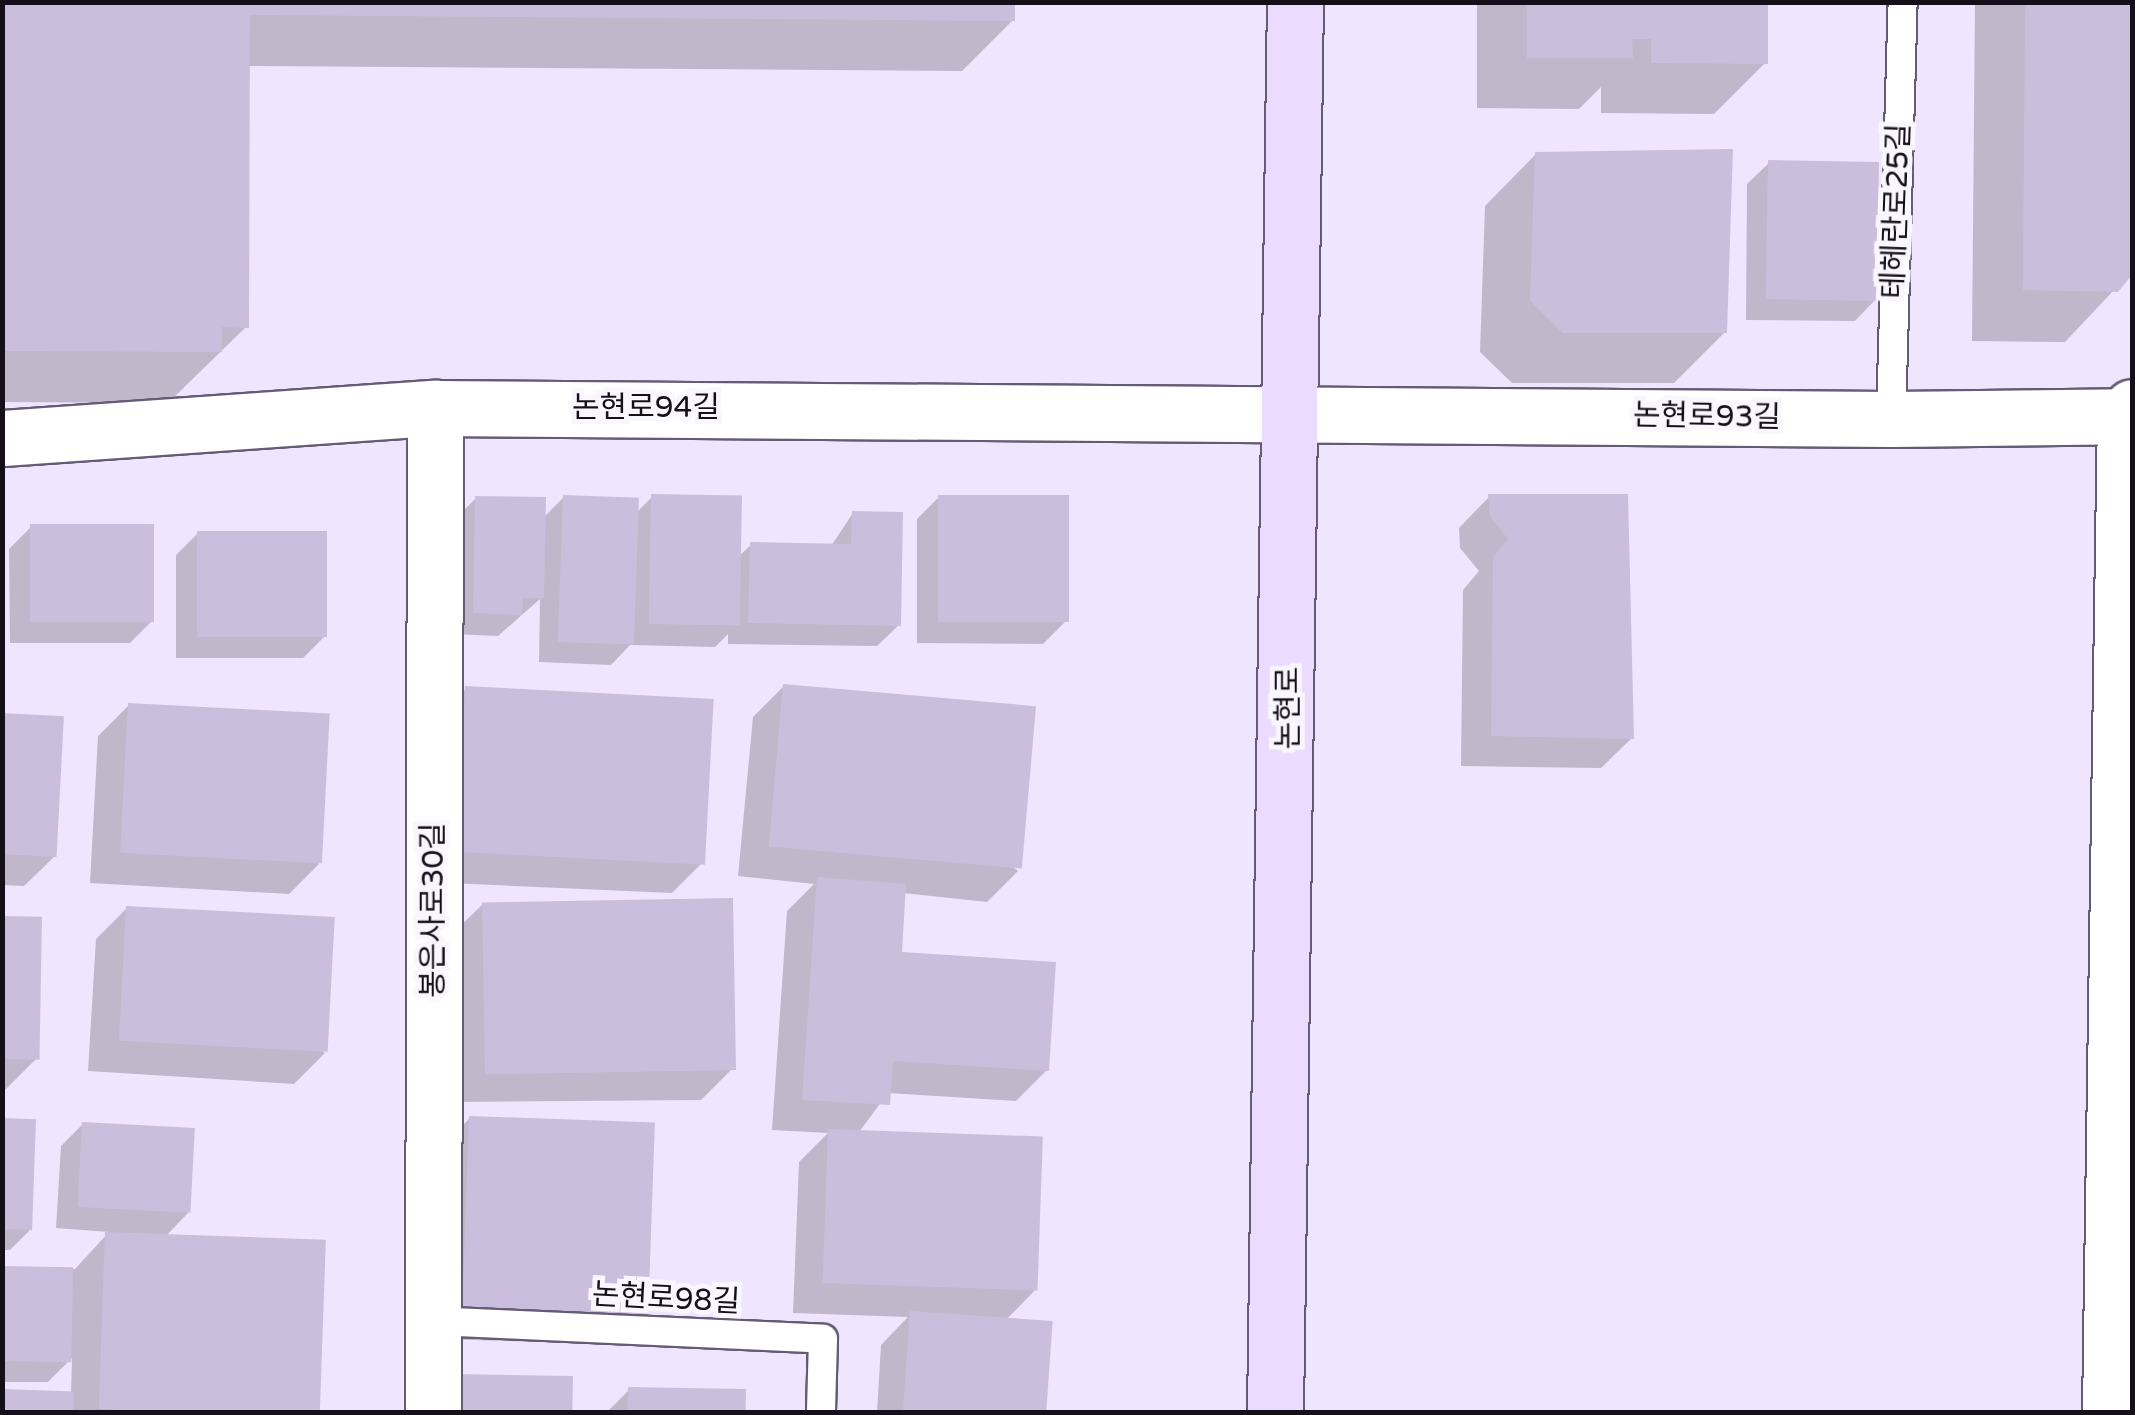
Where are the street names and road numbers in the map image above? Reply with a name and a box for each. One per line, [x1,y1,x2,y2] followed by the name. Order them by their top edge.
[1876,123,1918,299] street label: 테헤란로25길
[572,390,720,426] street label: 논현로94길
[1633,398,1781,436] street label: 논현로93길
[1271,667,1307,749] street label: 논현로
[416,822,452,998] street label: 봉은사로30길
[591,1277,741,1321] street label: 논현로98길

